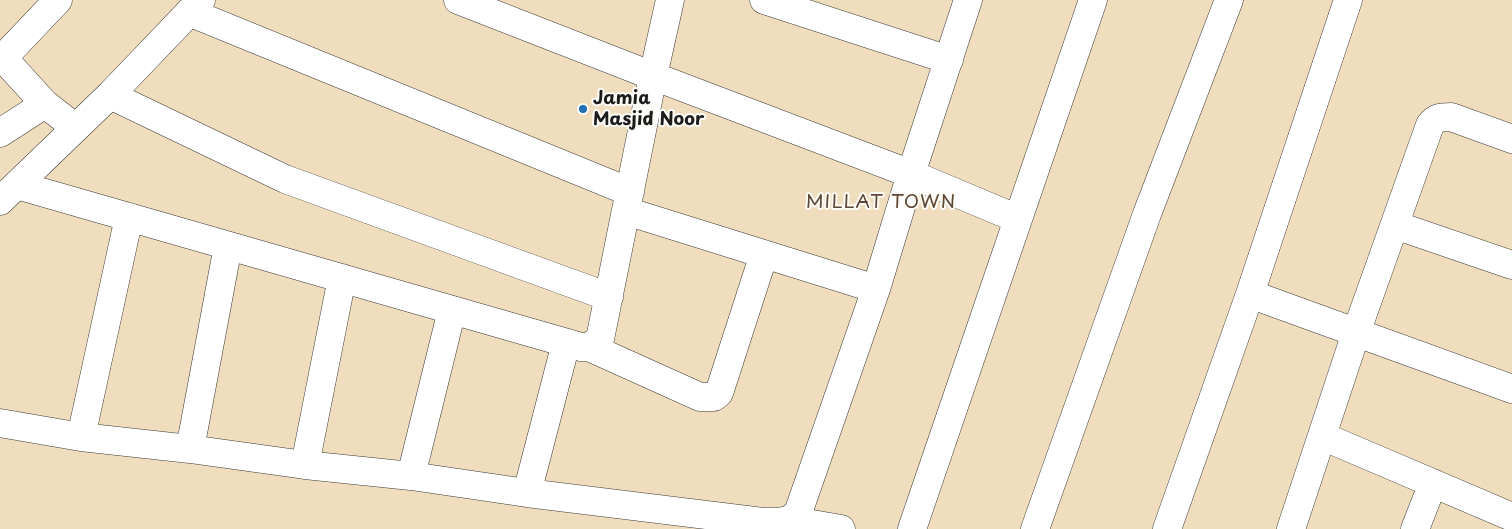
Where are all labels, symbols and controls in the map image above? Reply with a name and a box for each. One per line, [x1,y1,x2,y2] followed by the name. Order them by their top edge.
[593,88,704,130] place label: Jamia Masjid Noor
[577,103,589,115] marker: Jamia Masjid Noor
[805,192,957,214] district label: MILLAT TOWN

